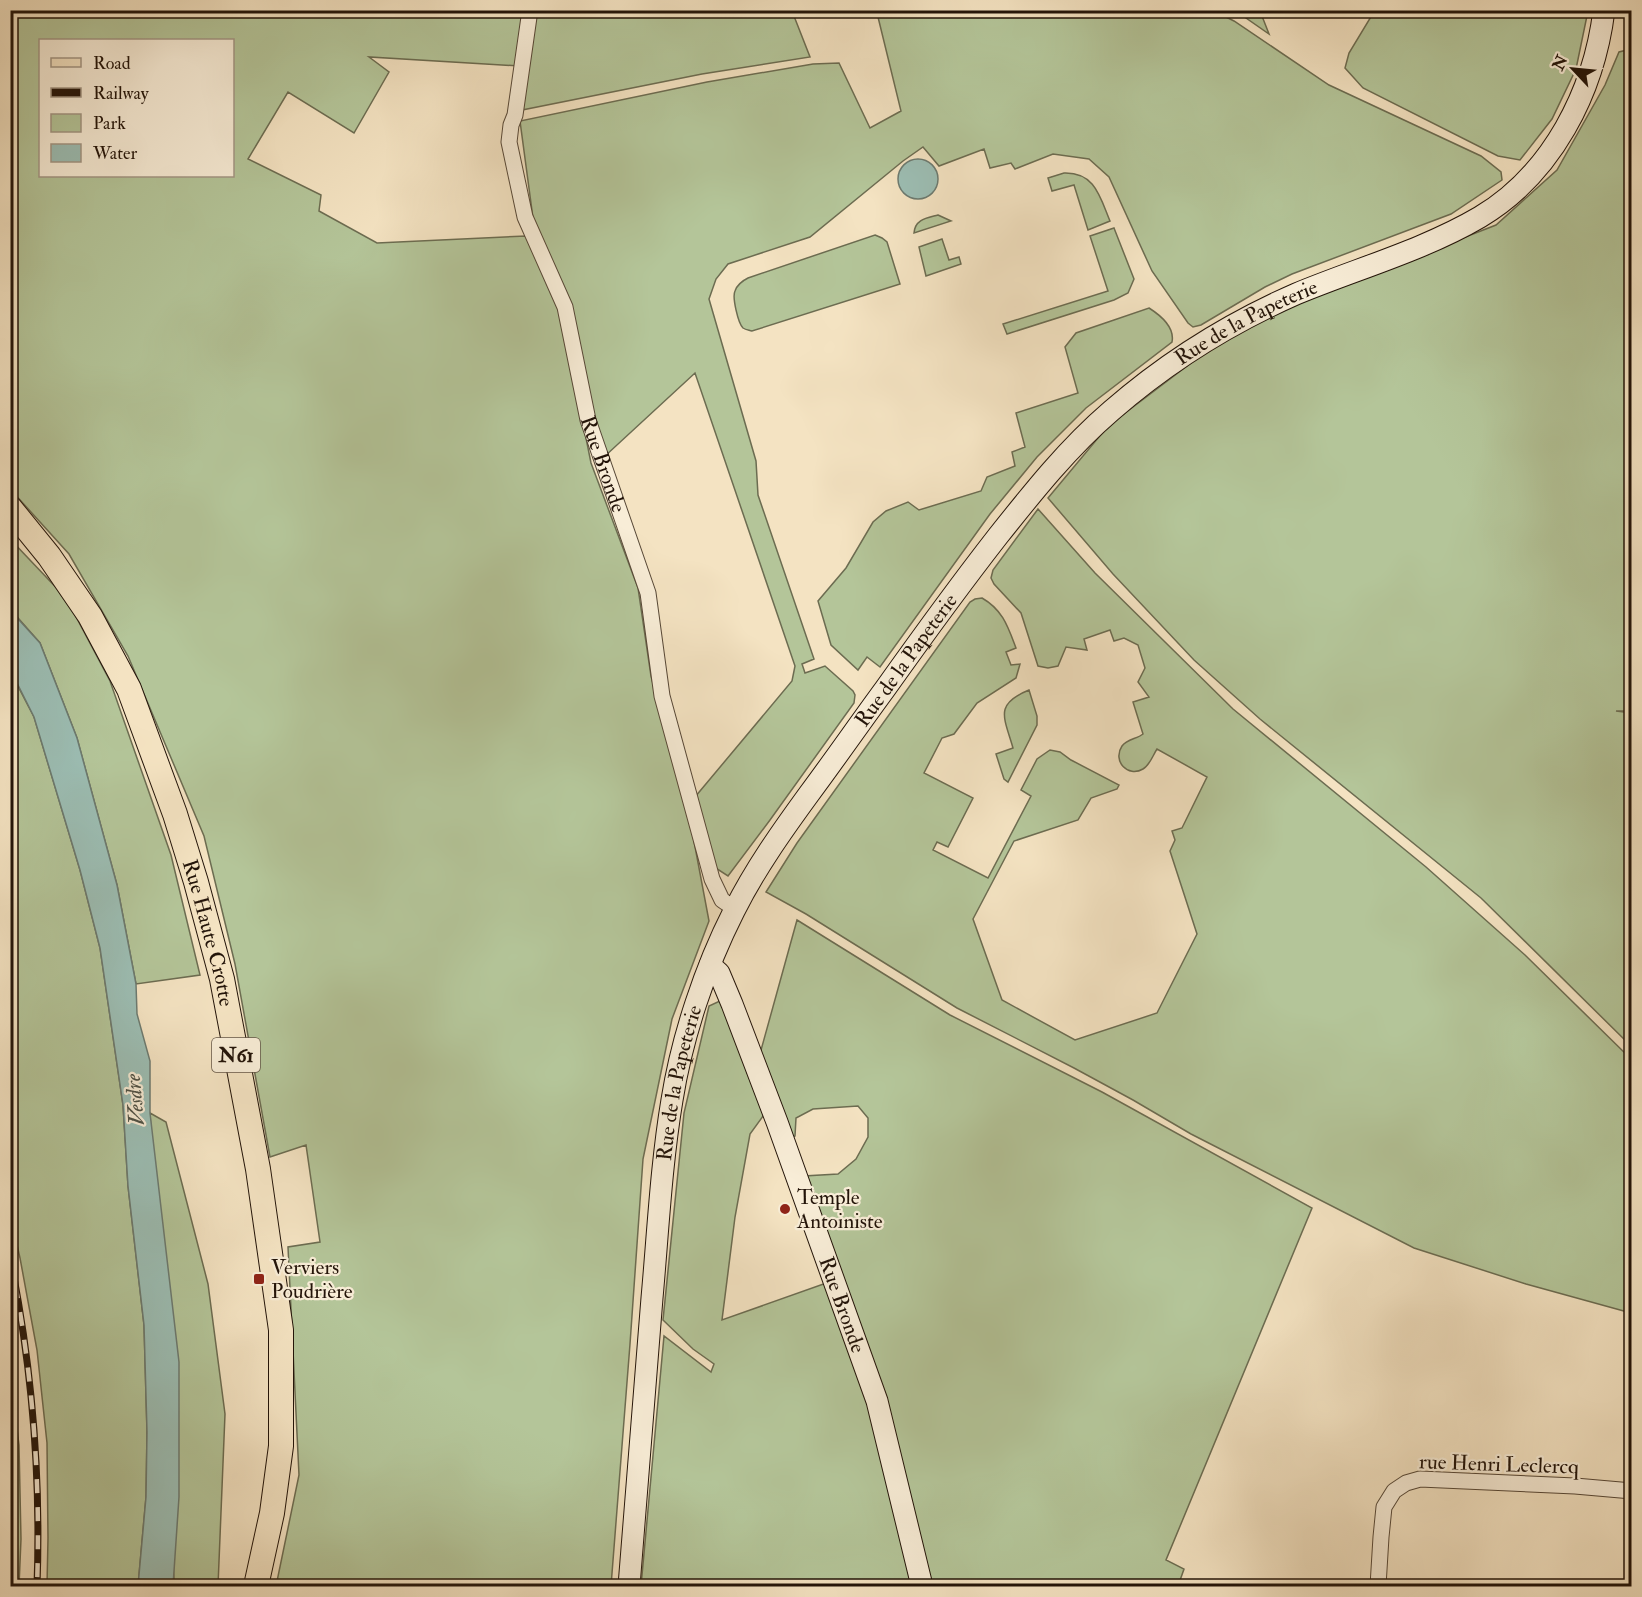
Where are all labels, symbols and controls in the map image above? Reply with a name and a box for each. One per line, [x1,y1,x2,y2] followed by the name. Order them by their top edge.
[39,39,234,177] legend
[1543,39,1603,99] north arrow
[1548,51,1573,75] text: N
[93,52,131,75] text: Road
[93,82,150,105] text: Railway
[93,112,126,135] text: Park
[92,142,137,165] text: Water
[1170,274,1322,372] street label: Rue de la Papeterie
[574,412,632,516] street label: Rue Bronde
[849,588,964,732] street label: Rue de la Papeterie
[176,856,240,1009] street label: Rue Haute Crotte
[651,1001,708,1162] street label: Rue de la Papeterie
[212,1038,260,1072] road number: N61
[119,1072,151,1127] water label: Vesdre
[796,1184,883,1235] place label: Temple Antoiniste
[778,1202,792,1216] marker: Temple Antoiniste
[812,1253,872,1357] street label: Rue Bronde
[271,1254,353,1305] place label: Verviers Poudrière
[252,1272,266,1286] marker: Verviers Poudrière
[1419,1448,1579,1481] street label: rue Henri Leclercq

